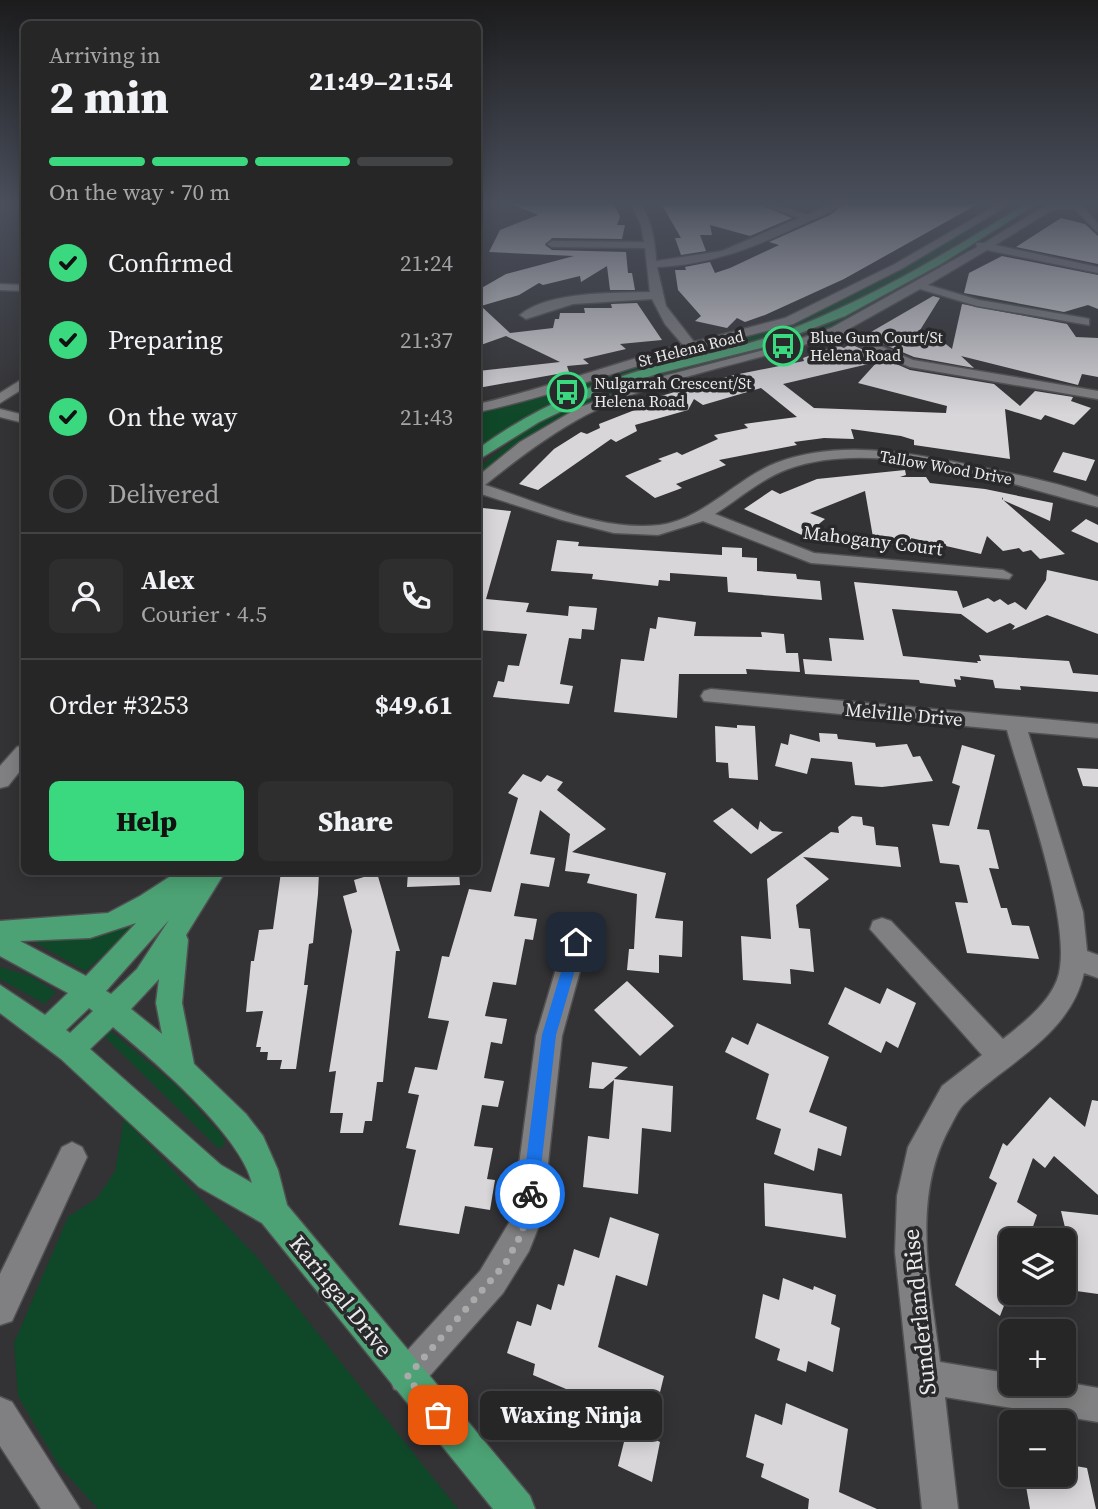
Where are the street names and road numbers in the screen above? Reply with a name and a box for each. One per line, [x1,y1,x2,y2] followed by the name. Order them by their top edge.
[636,324,746,372] street label: St Helena Road
[878,445,1014,489] street label: Tallow Wood Drive
[802,519,945,562] street label: Mahogany Court
[844,696,964,732] street label: Melville Drive
[894,1227,944,1397] street label: Sunderland Rise
[282,1228,400,1364] street label: Karingal Drive

